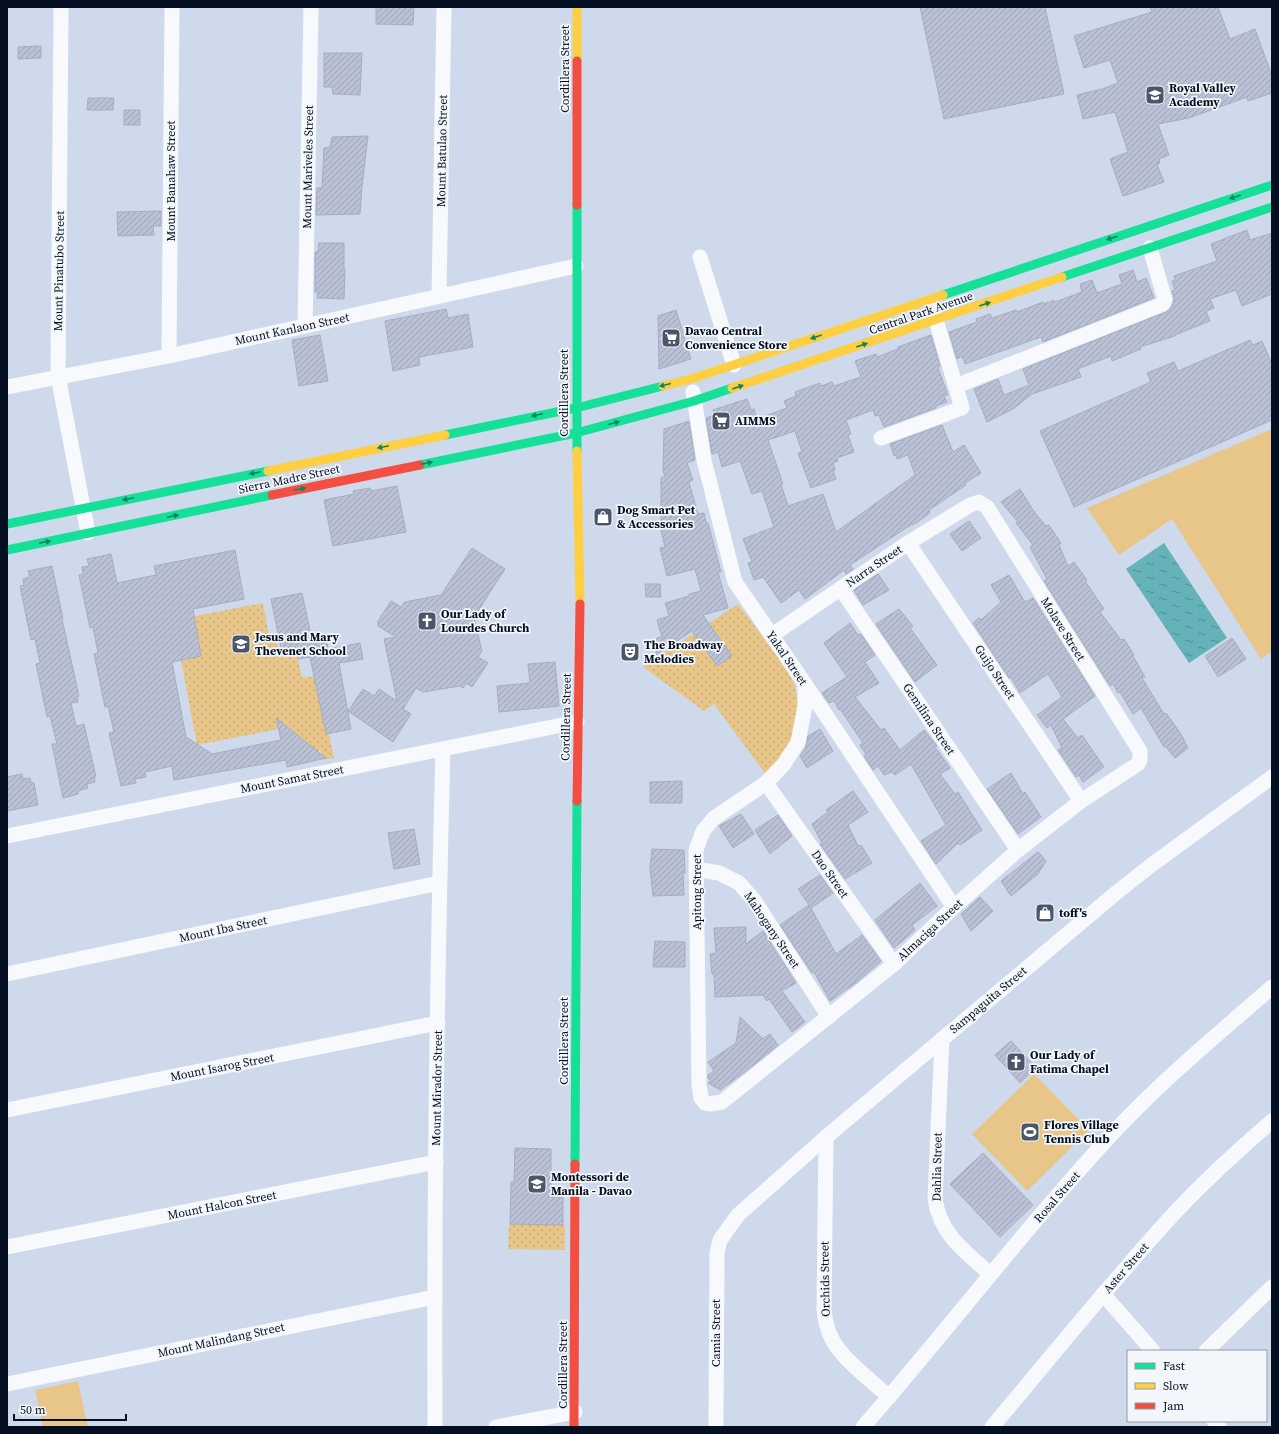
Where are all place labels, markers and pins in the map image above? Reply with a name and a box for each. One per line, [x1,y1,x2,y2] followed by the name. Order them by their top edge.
[1169,80,1237,110] place label: Royal Valley Academy
[1144,84,1166,106] school or university icon: Royal Valley Academy
[685,323,787,353] place label: Davao Central Convenience Store
[660,327,682,349] supermarket icon: Davao Central Convenience Store
[710,410,732,432] supermarket icon: AIMMS
[735,413,776,429] place label: AIMMS
[617,502,696,532] place label: Dog Smart Pet & Accessories
[592,506,614,528] shop icon: Dog Smart Pet & Accessories
[441,606,530,636] place label: Our Lady of Lourdes Church
[416,610,438,632] church icon: Our Lady of Lourdes Church
[254,629,346,659] place label: Jesus and Mary Thevenet School
[230,633,252,655] school or university icon: Jesus and Mary Thevenet School
[644,637,723,667] place label: The Broadway Melodies
[619,641,641,663] theatre icon: The Broadway Melodies
[1034,902,1056,924] shop icon: toff's
[1059,905,1087,921] place label: toff's
[1030,1047,1109,1077] place label: Our Lady of Fatima Chapel
[1005,1051,1027,1073] church icon: Our Lady of Fatima Chapel
[1044,1117,1119,1147] place label: Flores Village Tennis Club
[1019,1121,1041,1143] sports icon: Flores Village Tennis Club
[551,1169,632,1199] place label: Montessori de Manila - Davao
[526,1173,548,1195] school or university icon: Montessori de Manila - Davao

